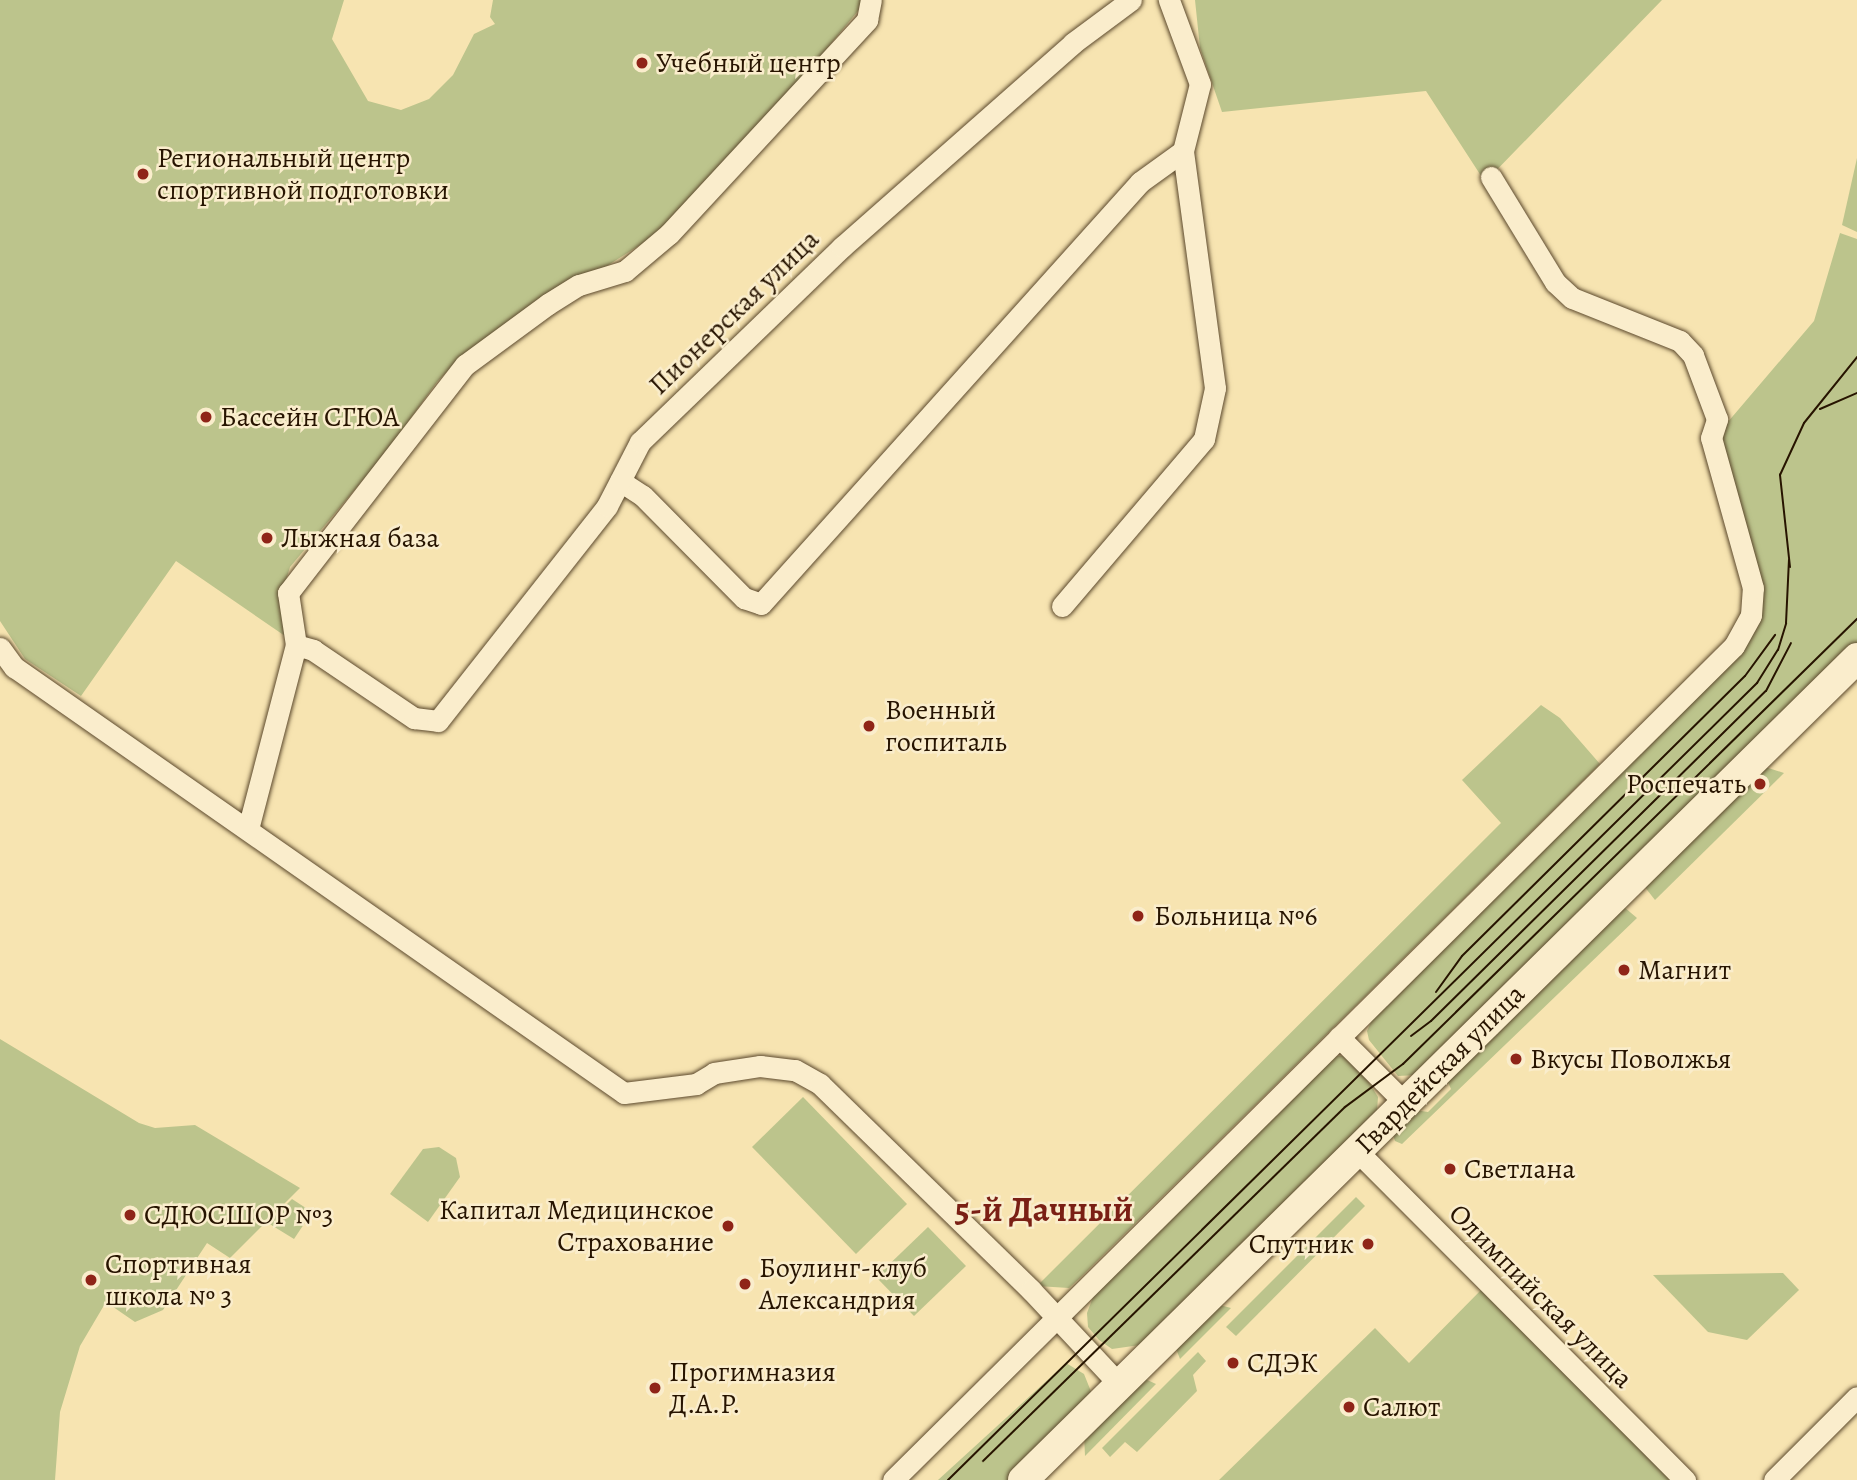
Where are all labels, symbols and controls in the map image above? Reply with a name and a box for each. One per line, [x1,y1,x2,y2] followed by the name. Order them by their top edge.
[656,46,841,80] place label: Учебный центр
[634,55,650,71] marker: Учебный центр
[157,141,449,207] place label: Региональный центр спортивной подготовки
[135,166,151,182] marker: Региональный центр спортивной подготовки
[642,222,826,402] street label: Пионерская улица
[220,400,399,434] place label: Бассейн СГЮА
[198,409,214,425] marker: Бассейн СГЮА
[281,521,439,555] place label: Лыжная база
[259,530,275,546] marker: Лыжная база
[885,693,1007,759] place label: Военный госпиталь
[859,716,879,736] marker: Военный госпиталь
[1626,767,1746,801] place label: Роспечать
[1752,776,1768,792] marker: Роспечать
[1154,899,1317,933] place label: Больница №6
[1128,906,1148,926] marker: Больница №6
[1638,953,1731,987] place label: Магнит
[1616,962,1632,978] marker: Магнит
[1348,977,1532,1161] street label: Гвардейская улица
[1530,1042,1731,1076] place label: Вкусы Поволжья
[1508,1051,1524,1067] marker: Вкусы Поволжья
[1464,1152,1575,1186] place label: Светлана
[1442,1161,1458,1177] marker: Светлана
[955,1188,1133,1230] district label: 5-й Дачный
[439,1193,714,1259] place label: Капитал Медицинское Страхование
[1442,1197,1640,1395] street label: Олимпийская улица
[144,1198,333,1232] place label: СДЮСШОР №3
[122,1207,138,1223] marker: СДЮСШОР №3
[720,1218,736,1234] marker: Капитал Медицинское Страхование
[1249,1227,1354,1261] place label: Спутник
[1360,1236,1376,1252] marker: Спутник
[105,1247,252,1313] place label: Спортивная школа № 3
[759,1251,927,1317] place label: Боулинг-клуб Александрия
[83,1272,99,1288] marker: Спортивная школа № 3
[737,1276,753,1292] marker: Боулинг-клуб Александрия
[1247,1346,1318,1380] place label: СДЭК
[669,1355,836,1421] place label: Прогимназия Д.А.Р.
[1225,1355,1241,1371] marker: СДЭК
[647,1380,663,1396] marker: Прогимназия Д.А.Р.
[1363,1390,1440,1424] place label: Салют
[1341,1399,1357,1415] marker: Салют

